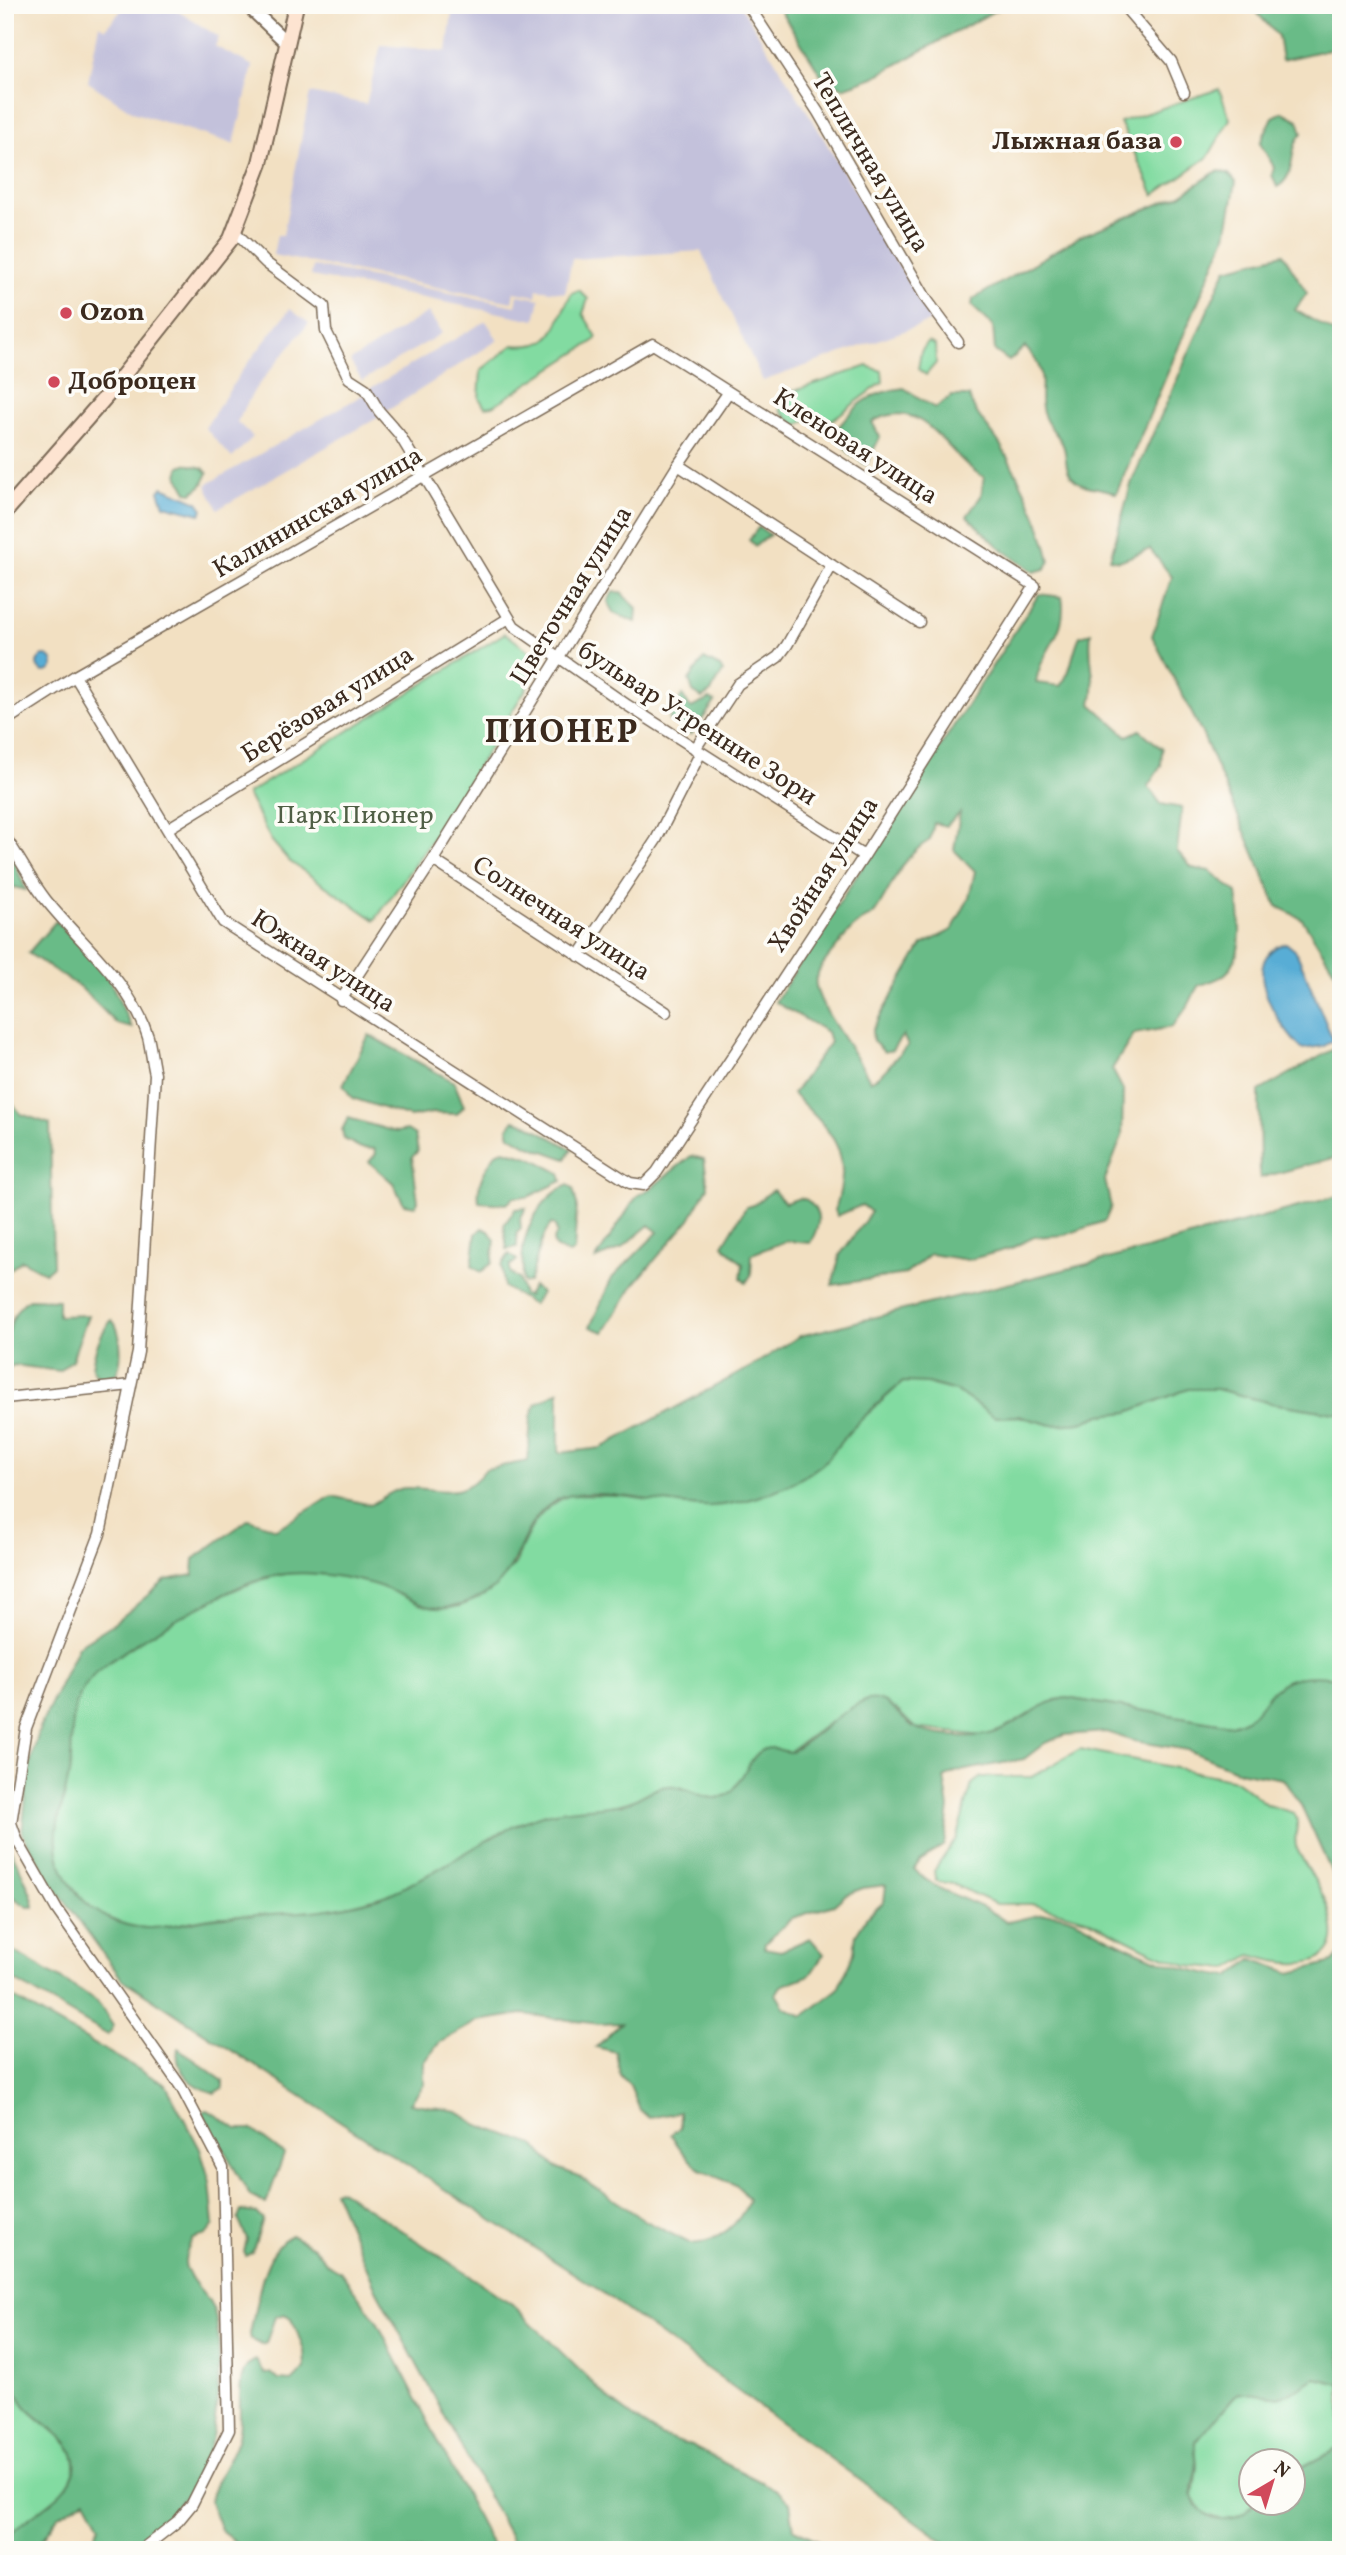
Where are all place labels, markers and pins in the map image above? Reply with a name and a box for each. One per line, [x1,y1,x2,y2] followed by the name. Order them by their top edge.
[992,124,1162,160] place label: Лыжная база
[1168,134,1184,150] marker: Лыжная база
[80,295,145,331] place label: Ozon
[58,305,74,321] marker: Ozon
[68,364,196,400] place label: Доброцен
[46,374,62,390] marker: Доброцен

